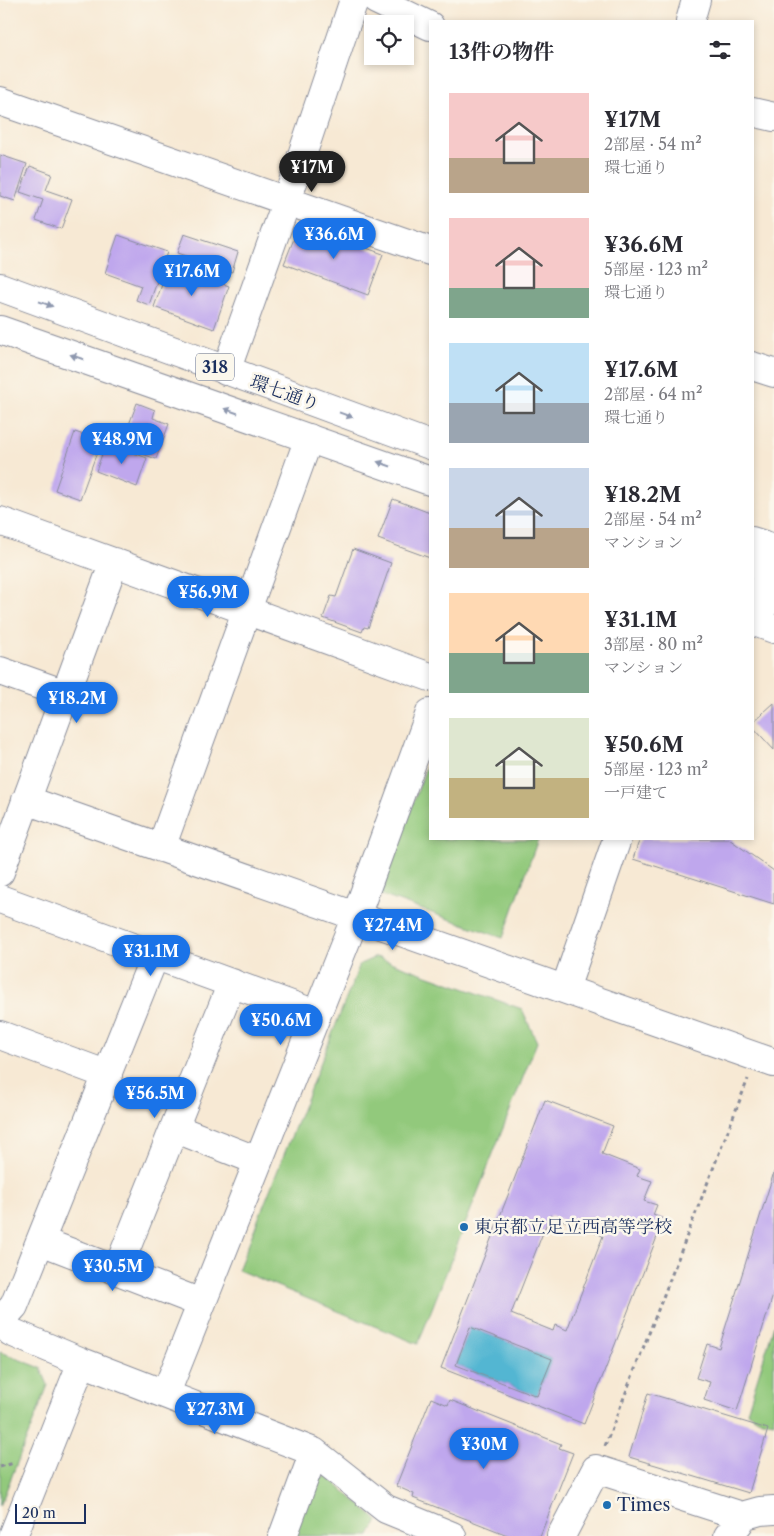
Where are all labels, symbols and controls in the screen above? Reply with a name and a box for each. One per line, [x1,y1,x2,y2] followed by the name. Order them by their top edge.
[364,15,414,65] map controls
[364,15,414,65] button: locate
[706,36,734,64] icon: filters
[449,39,554,64] text: 13件の物件
[604,107,661,132] text: ¥17M
[489,113,549,173] icon: home
[604,134,702,154] text: 2部屋 · 54 m²
[282,150,342,193] pin: ¥17M
[290,157,334,177] text: ¥17M
[604,157,668,177] text: 環七通り
[293,218,375,260] pin: ¥36.6M
[304,224,364,244] text: ¥36.6M
[604,232,683,257] text: ¥36.6M
[489,238,549,298] icon: home
[151,254,233,297] pin: ¥17.6M
[604,259,708,279] text: 5部屋 · 123 m²
[164,261,220,281] text: ¥17.6M
[604,282,668,302] text: 環七通り
[39,300,54,308] one-way arrow
[69,353,84,361] one-way arrow
[196,354,234,381] road number: 318
[604,357,678,382] text: ¥17.6M
[489,363,549,423] icon: home
[247,370,323,416] street label: 環七通り
[604,384,703,404] text: 2部屋 · 64 m²
[223,407,238,414] one-way arrow
[604,407,668,427] text: 環七通り
[339,411,354,419] one-way arrow
[81,422,163,465] pin: ¥48.9M
[92,429,152,449] text: ¥48.9M
[376,460,391,468] one-way arrow
[604,482,681,507] text: ¥18.2M
[489,488,549,548] icon: home
[604,509,702,529] text: 2部屋 · 54 m²
[604,532,683,552] text: マンション
[167,576,249,618] pin: ¥56.9M
[178,582,238,602] text: ¥56.9M
[604,607,677,632] text: ¥31.1M
[489,613,549,673] icon: home
[604,634,703,654] text: 3部屋 · 80 m²
[604,657,683,677] text: マンション
[36,682,118,724] pin: ¥18.2M
[48,688,106,708] text: ¥18.2M
[604,732,684,757] text: ¥50.6M
[489,738,549,798] icon: home
[604,759,708,779] text: 5部屋 · 123 m²
[604,782,668,802] text: 一戸建て
[352,908,434,951] pin: ¥27.4M
[364,915,422,935] text: ¥27.4M
[110,934,192,977] pin: ¥31.1M
[123,941,179,961] text: ¥31.1M
[240,1004,322,1046] pin: ¥50.6M
[251,1010,311,1030] text: ¥50.6M
[114,1076,196,1119] pin: ¥56.5M
[125,1083,185,1103] text: ¥56.5M
[474,1216,672,1238] place label: 東京都立足立西高等学校
[458,1221,470,1233] marker: 東京都立足立西高等学校
[72,1250,154,1292] pin: ¥30.5M
[83,1256,143,1276] text: ¥30.5M
[174,1392,256,1435] pin: ¥27.3M
[186,1399,244,1419] text: ¥27.3M
[454,1428,514,1470] pin: ¥30M
[460,1434,508,1454] text: ¥30M
[617,1494,670,1516] place label: Times
[601,1499,613,1511] marker: Times
[15,1501,86,1524] scale bar
[22,1504,56,1522] text: 20 m

